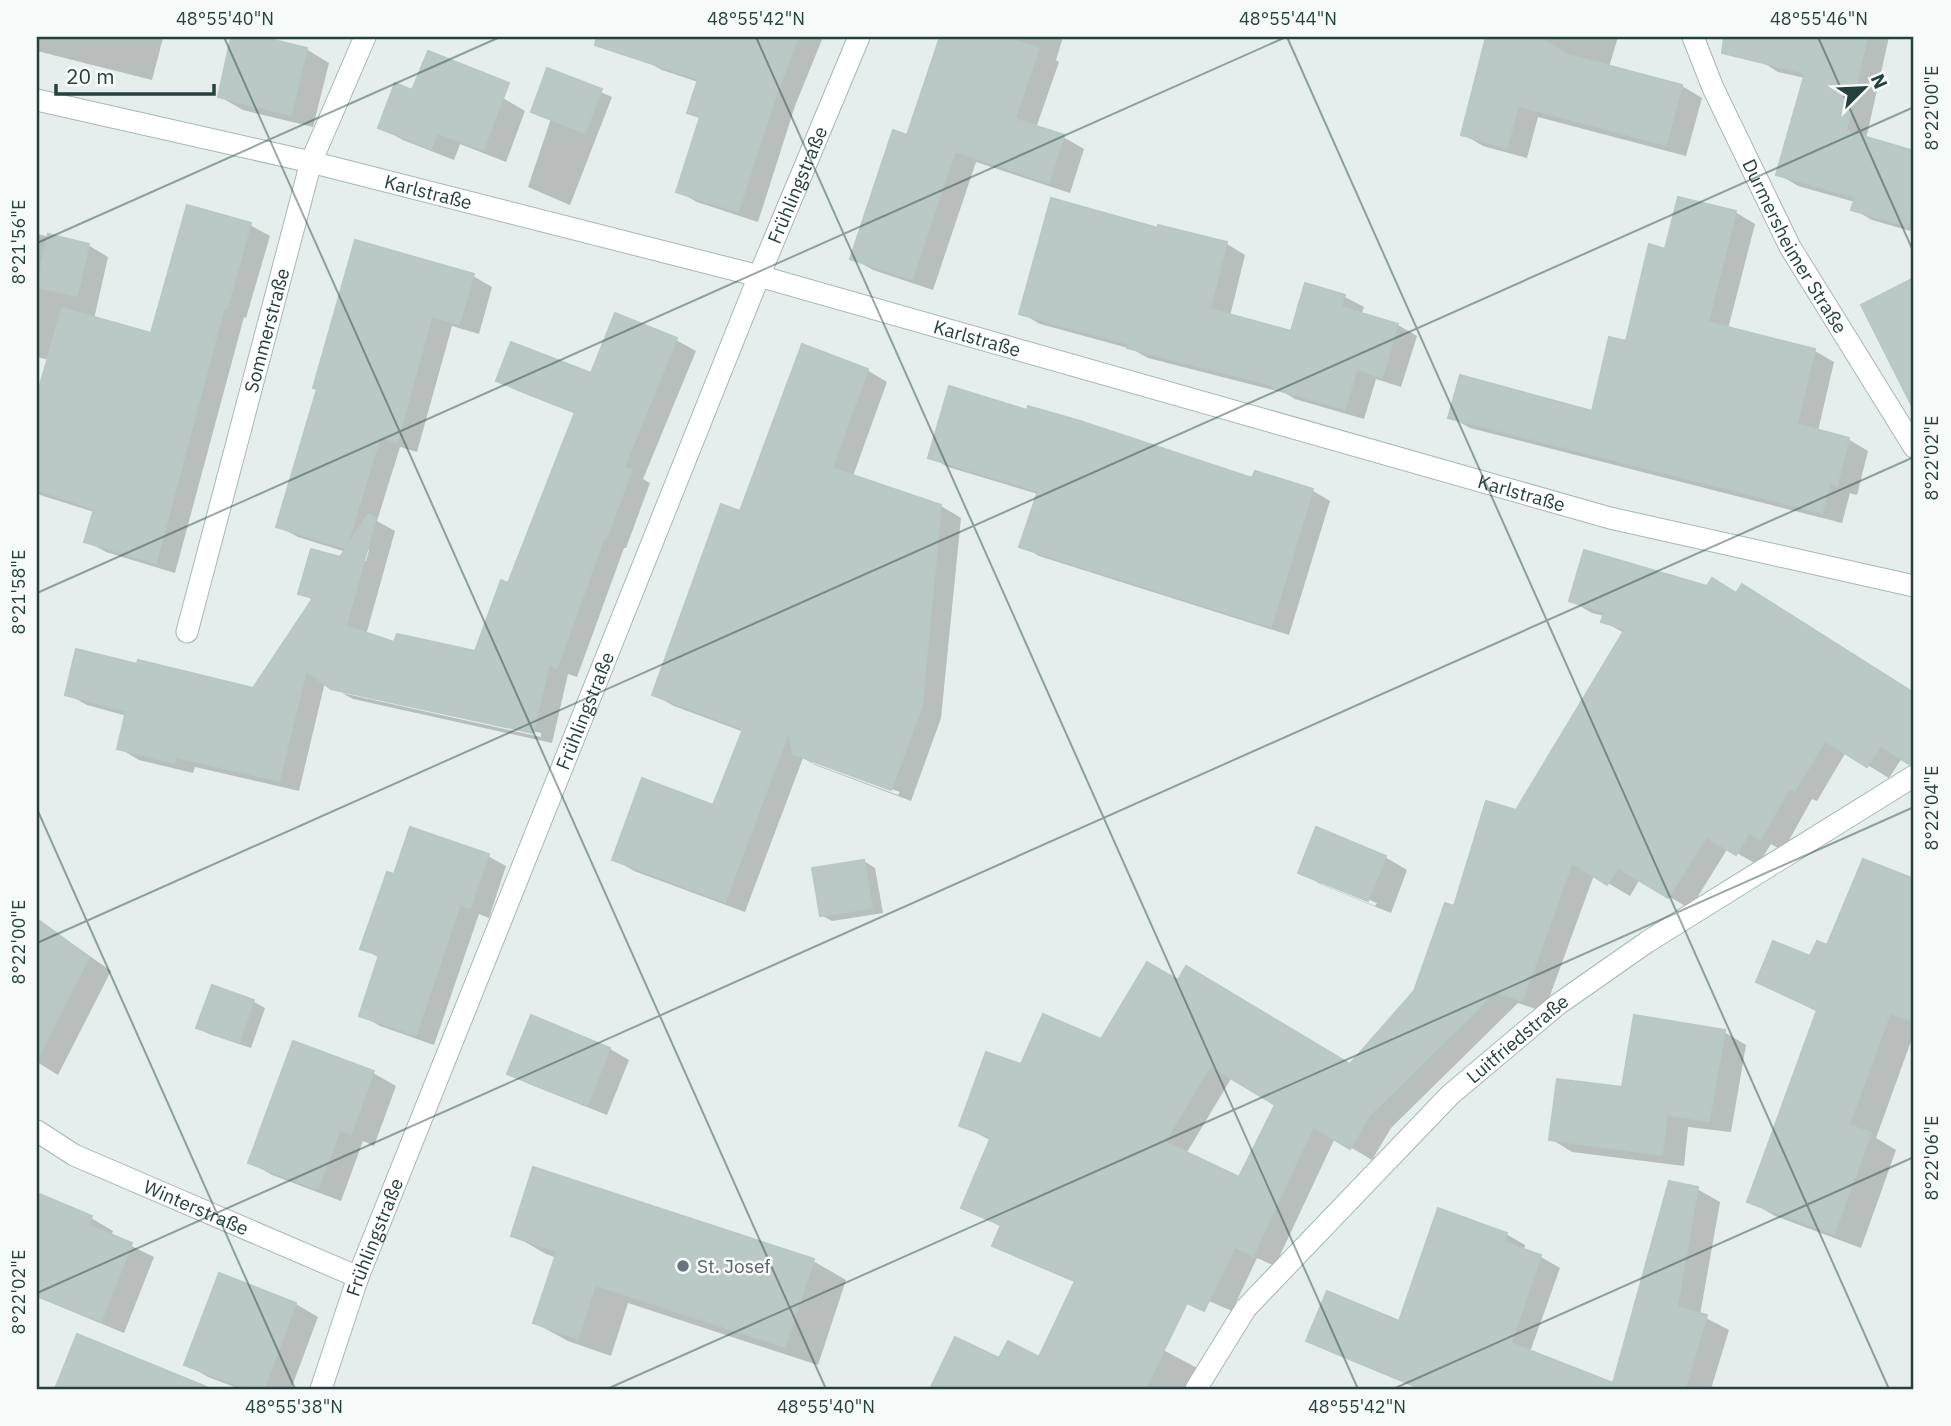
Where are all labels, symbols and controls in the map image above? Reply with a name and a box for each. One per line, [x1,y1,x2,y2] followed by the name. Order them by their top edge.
[176,7,274,30] text: 48°55'40"N
[707,7,805,30] text: 48°55'42"N
[1239,7,1337,30] text: 48°55'44"N
[1770,7,1868,30] text: 48°55'46"N
[56,52,214,96] scale bar
[1828,52,1898,122] north arrow
[66,62,115,90] text: 20 m
[1920,66,1943,150] text: 8°22'00"E
[1866,70,1893,92] text: N
[762,123,832,247] street label: Frühlingstraße
[1737,155,1853,338] street label: Durmersheimer Straße
[382,169,475,215] street label: Karlstraße
[7,200,30,284] text: 8°21'56"E
[239,265,294,395] street label: Sommerstraße
[931,314,1023,362] street label: Karlstraße
[1920,416,1943,500] text: 8°22'02"E
[1475,469,1568,517] street label: Karlstraße
[7,550,30,634] text: 8°21'58"E
[550,648,619,773] street label: Frühlingstraße
[1920,766,1943,850] text: 8°22'04"E
[7,900,30,984] text: 8°22'00"E
[1461,989,1573,1088] street label: Luitfriedstraße
[1920,1116,1943,1200] text: 8°22'06"E
[140,1174,252,1241] street label: Winterstraße
[340,1175,408,1299] street label: Frühlingstraße
[7,1250,30,1334] text: 8°22'02"E
[697,1254,771,1278] place label: St. Josef
[675,1258,691,1274] marker: St. Josef
[245,1395,343,1418] text: 48°55'38"N
[777,1395,875,1418] text: 48°55'40"N
[1308,1395,1406,1418] text: 48°55'42"N

